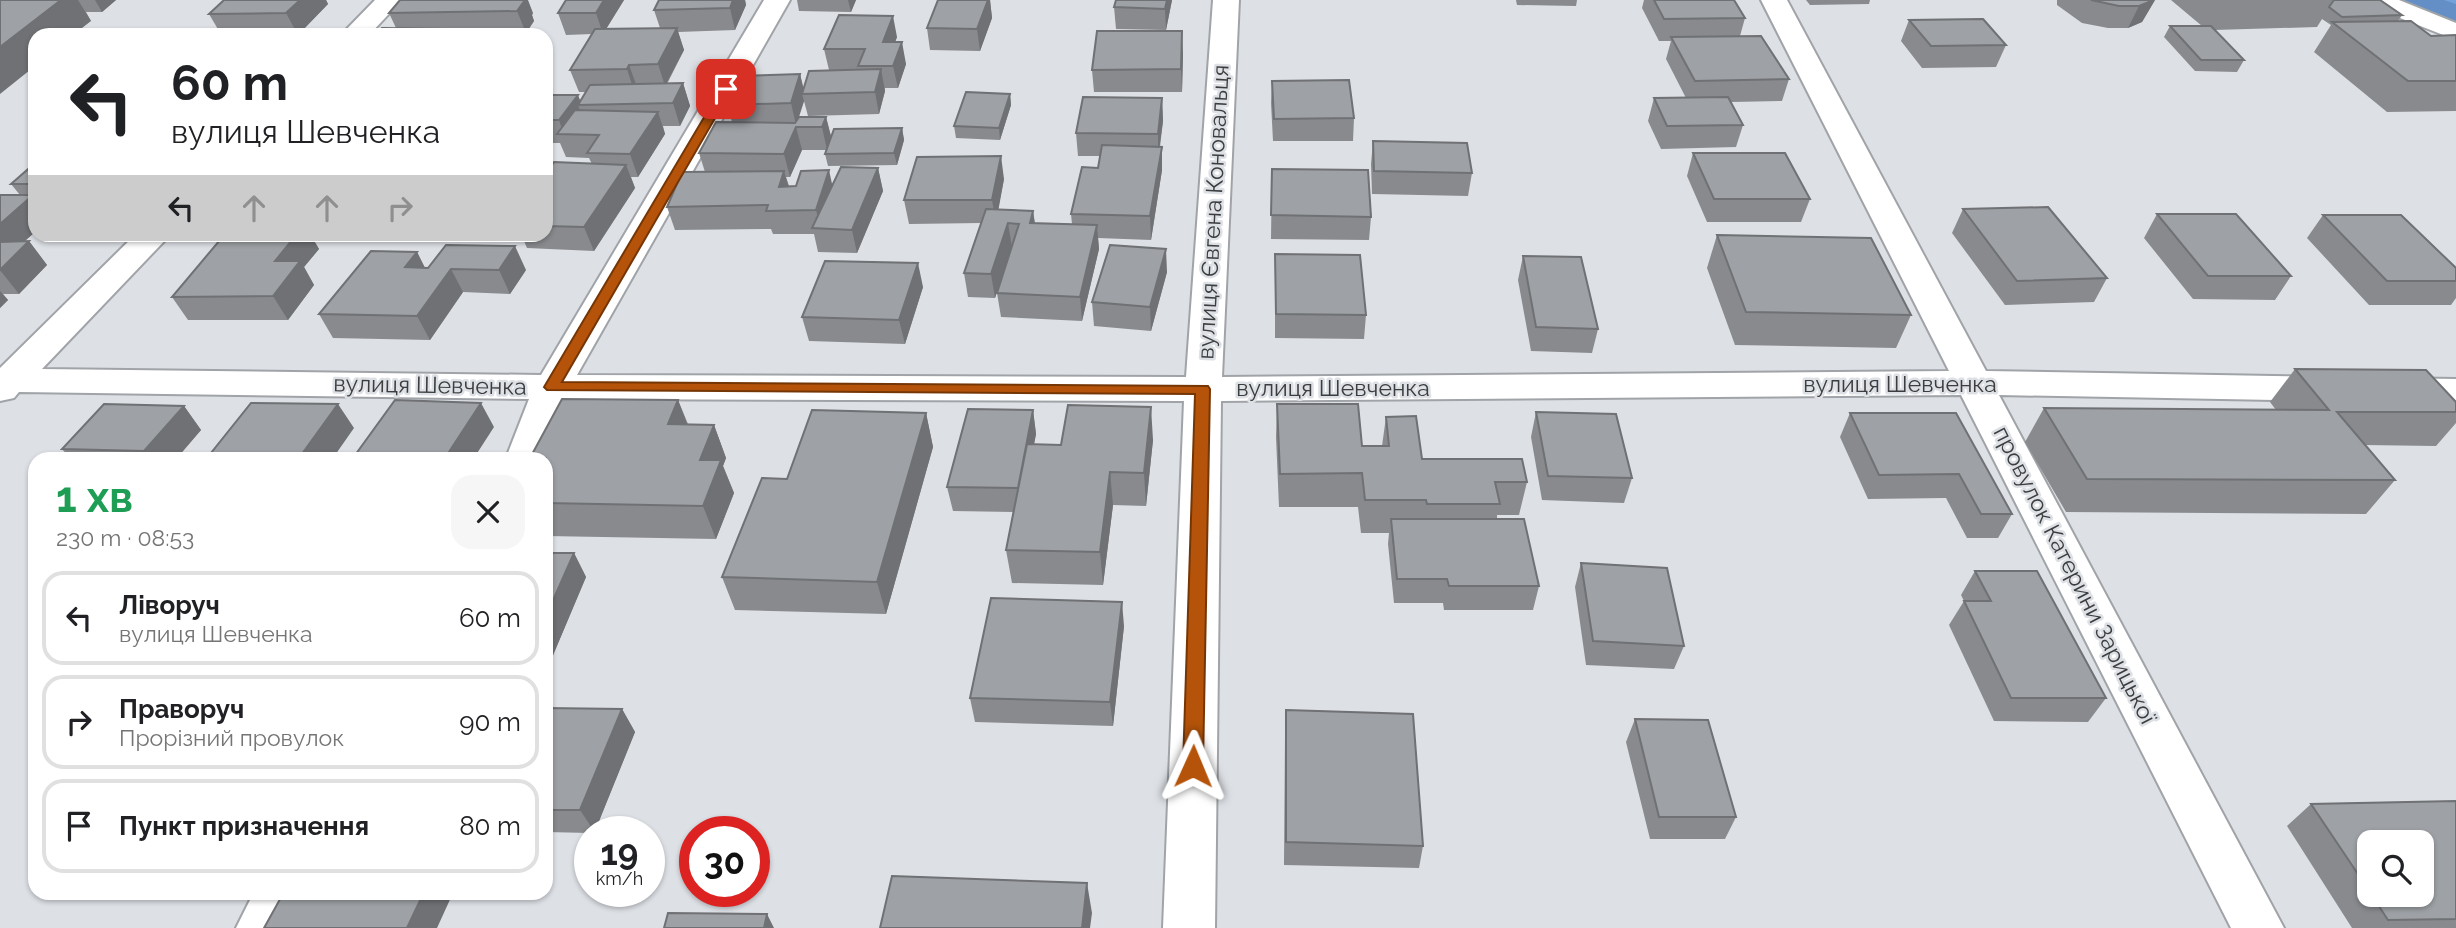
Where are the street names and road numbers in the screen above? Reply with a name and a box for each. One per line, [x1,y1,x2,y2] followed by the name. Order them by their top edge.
[1191,64,1234,360] street label: вулиця Євгена Коновальця
[333,369,527,400] street label: вулиця Шевченка
[1803,370,1997,397] street label: вулиця Шевченка
[1236,374,1430,401] street label: вулиця Шевченка
[1989,422,2162,728] street label: провулок Катерини Зарицької

